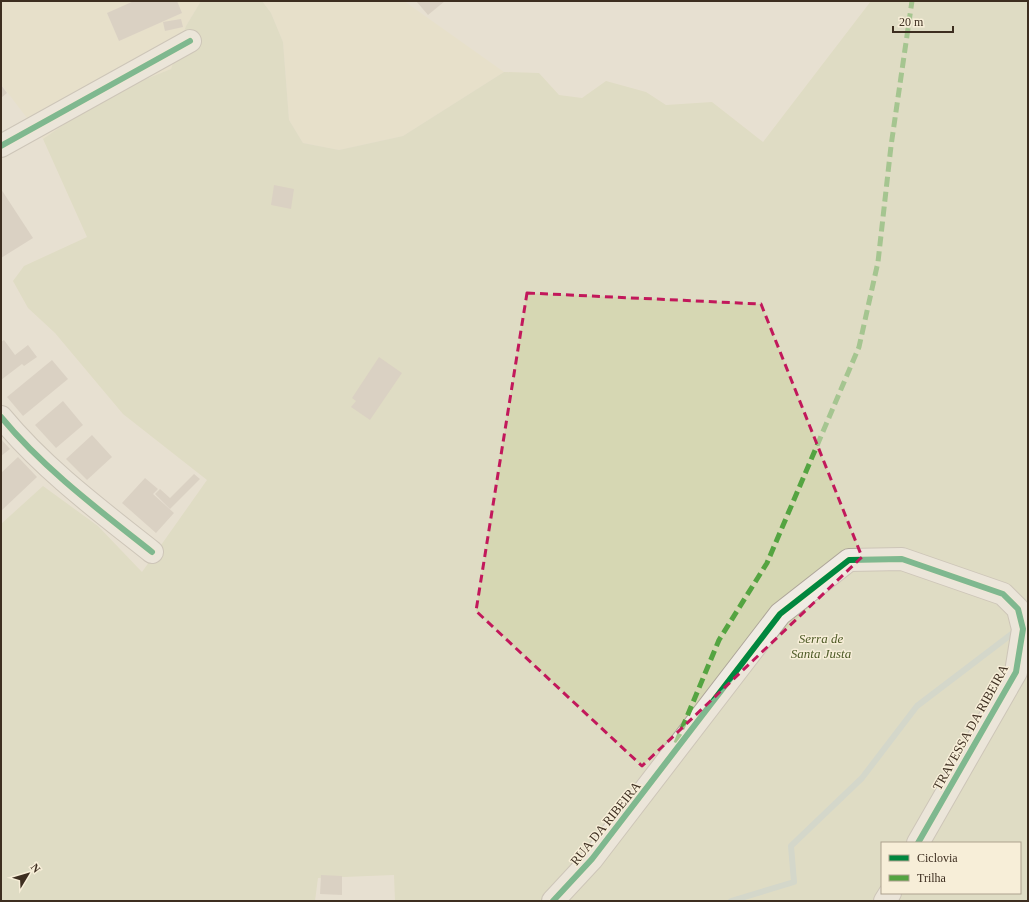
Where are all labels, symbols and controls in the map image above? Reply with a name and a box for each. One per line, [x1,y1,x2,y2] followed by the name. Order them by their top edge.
[893,8,953,34] scale bar
[899,15,924,29] text: 20 m
[791,631,852,661] park label: Serra de Santa Justa
[930,661,1012,793] street label: TRAVESSA DA RIBEIRA
[567,778,644,868] street label: RUA DA RIBEIRA
[881,842,1021,894] legend
[917,851,958,865] text: Ciclovia
[8,854,48,894] north arrow
[29,861,43,875] text: N
[917,871,947,885] text: Trilha

